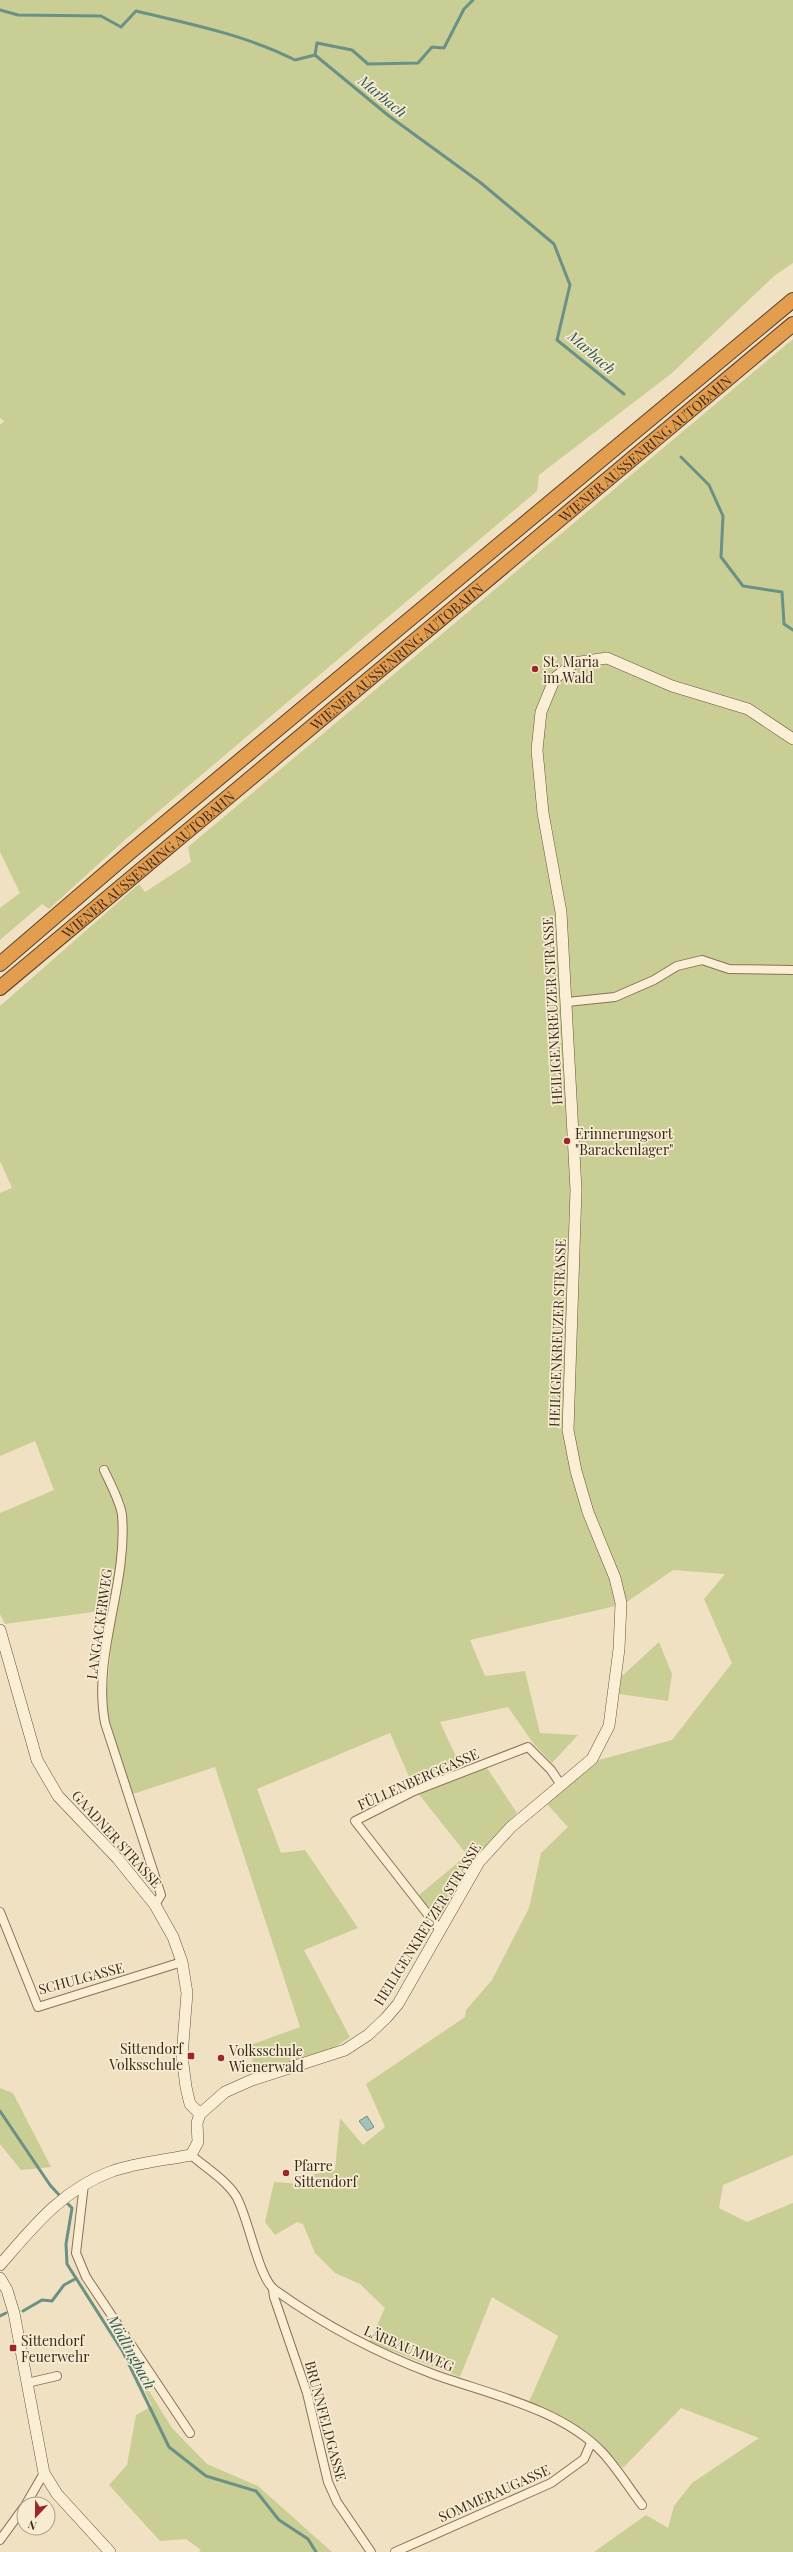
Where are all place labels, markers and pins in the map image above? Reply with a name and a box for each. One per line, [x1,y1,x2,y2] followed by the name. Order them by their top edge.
[543,652,599,687] place label: St. Maria im Wald
[530,664,540,674] marker: St. Maria im Wald
[575,1124,674,1159] place label: Erinnerungsort "Barackenlager"
[562,1136,572,1146] marker: Erinnerungsort "Barackenlager"
[108,2039,184,2074] place label: Sittendorf Volksschule
[228,2041,304,2076] place label: Volksschule Wienerwald
[186,2051,196,2061] marker: Sittendorf Volksschule
[216,2053,226,2063] marker: Volksschule Wienerwald
[294,2156,358,2191] place label: Pfarre Sittendorf
[281,2168,291,2178] marker: Pfarre Sittendorf
[21,2331,90,2366] place label: Sittendorf Feuerwehr
[8,2343,18,2353] marker: Sittendorf Feuerwehr

